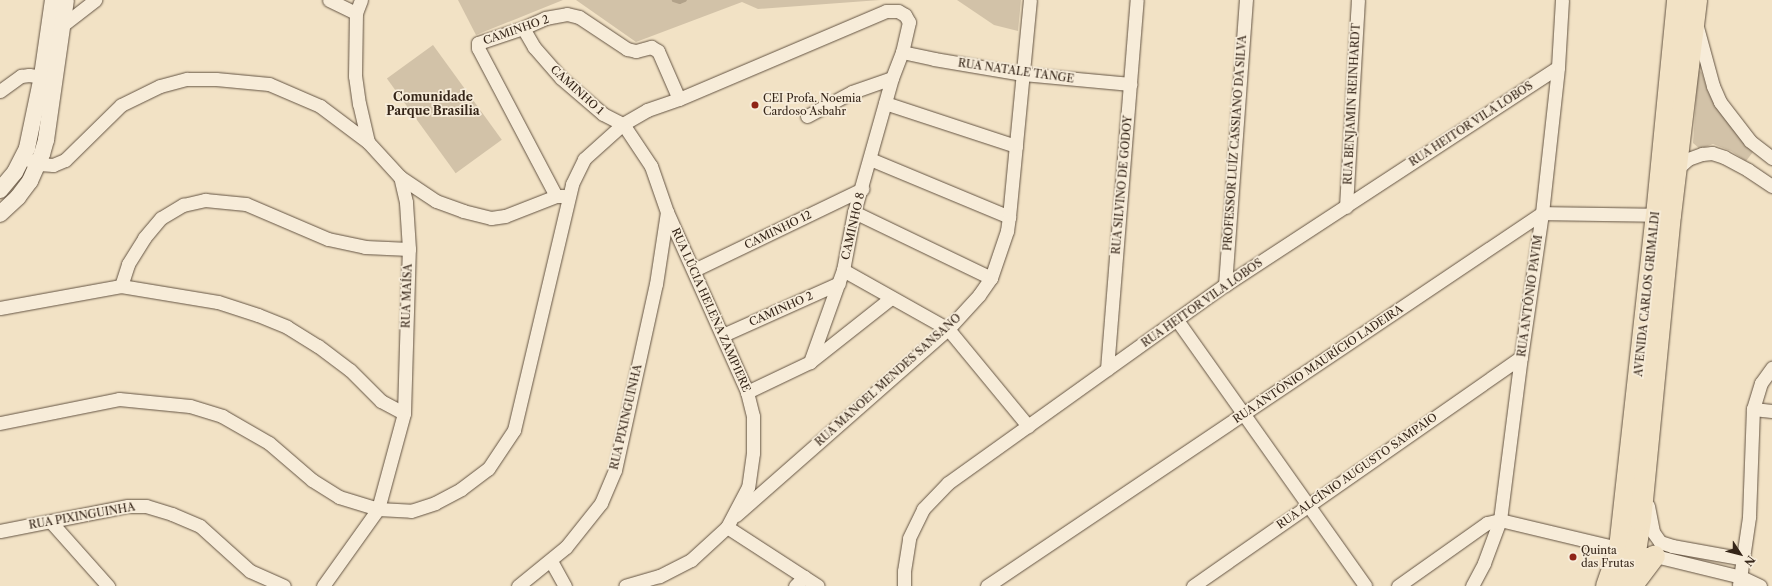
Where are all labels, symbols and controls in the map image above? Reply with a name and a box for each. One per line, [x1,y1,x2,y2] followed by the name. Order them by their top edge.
[481,13,551,47] street label: CAMINHO 2
[1341,23,1363,185] street label: RUA BENJAMIN REINHARDT
[1221,34,1249,252] street label: PROFESSOR LUÍZ CASSIANO DA SILVA
[957,56,1075,86] street label: RUA NATALE TANGE
[548,63,606,117] street label: CAMINHO 1
[1406,79,1536,169] street label: RUA HEITOR VILA LOBOS
[386,90,480,118] district label: Comunidade Parque Brasilia
[763,92,861,118] place label: CEI Profa. Noemia Cardoso Asbahr
[750,100,760,110] marker: CEI Profa. Noemia Cardoso Asbahr
[1109,115,1135,255] street label: RUA SILVINO DE GODOY
[839,191,867,261] street label: CAMINHO 8
[742,208,814,252] street label: CAMINHO 12
[1632,210,1662,378] street label: AVENIDA CARLOS GRIMALDI
[668,225,754,395] street label: RUA LÚCIA HELENA ZAMPIERE
[1515,234,1545,358] street label: RUA ANTÔNIO PAVIM
[1138,256,1266,350] street label: RUA HEITOR VILA LOBOS
[399,263,415,329] street label: RUA MAÍSA
[747,289,815,329] street label: CAMINHO 2
[1230,302,1406,426] street label: RUA ANTÔNIO MAURÍCIO LADEIRA
[812,311,964,449] street label: RUA MANOEL MENDES SANSANO
[607,363,645,471] street label: RUA PIXINGUINHA
[1274,410,1440,532] street label: RUA ALCÍNIO AUGUSTO SAMPAIO
[27,500,137,532] street label: RUA PIXINGUINHA
[1720,534,1760,574] north arrow
[1581,544,1634,570] place label: Quinta das Frutas
[1568,552,1578,562] marker: Quinta das Frutas
[1741,553,1758,569] text: N

